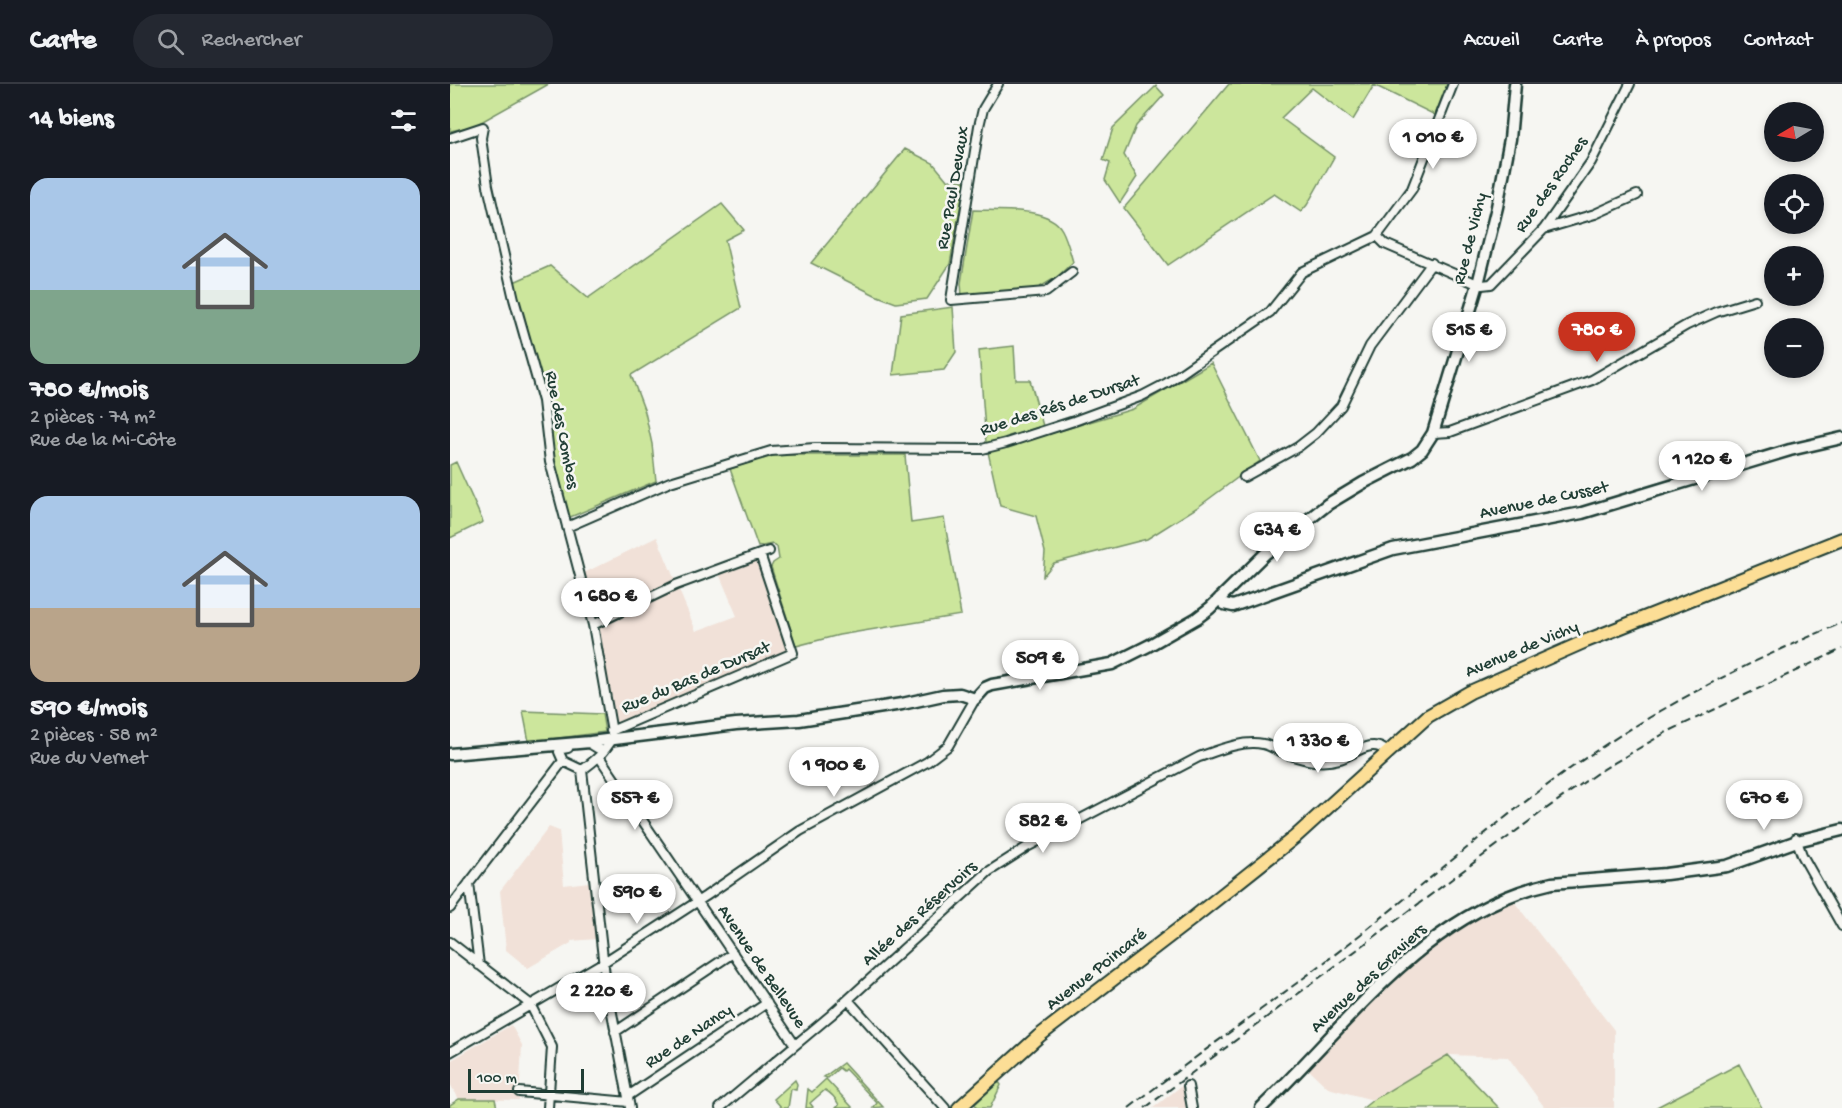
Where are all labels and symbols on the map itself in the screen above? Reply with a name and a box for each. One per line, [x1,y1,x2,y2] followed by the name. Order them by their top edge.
[1764,102,1824,162] north arrow
[1378,119,1488,170] pin: 1 010 €
[933,124,975,251] street label: Rue Paul Devaux
[1511,132,1594,237] street label: Rue des Roches
[1449,191,1493,287] street label: Rue de Vichy
[1427,312,1511,363] pin: 515 €
[1555,312,1639,363] pin: 780 €
[539,369,583,492] street label: Rue des Combes
[978,370,1144,442] street label: Rue des Rés de Dursat
[1647,441,1757,492] pin: 1 120 €
[1478,477,1612,525] street label: Avenue de Cusset
[1235,512,1319,563] pin: 634 €
[551,578,661,629] pin: 1 680 €
[1462,617,1582,683] street label: Avenue de Vichy
[619,637,775,719] street label: Rue du Bas de Dursat
[998,640,1082,691] pin: 509 €
[1263,723,1373,774] pin: 1 330 €
[779,747,889,798] pin: 1 900 €
[593,780,677,831] pin: 557 €
[1722,780,1806,831] pin: 670 €
[1001,803,1085,854] pin: 582 €
[858,856,983,971] street label: Allée des Réservoirs
[595,874,679,925] pin: 590 €
[712,901,810,1033] street label: Avenue de Bellevue
[1307,919,1432,1038] street label: Avenue des Graviers
[1043,924,1152,1016] street label: Avenue Poincaré
[546,973,656,1024] pin: 2 220 €
[641,1000,737,1074] street label: Rue de Nancy
[468,1066,584,1094] scale bar

